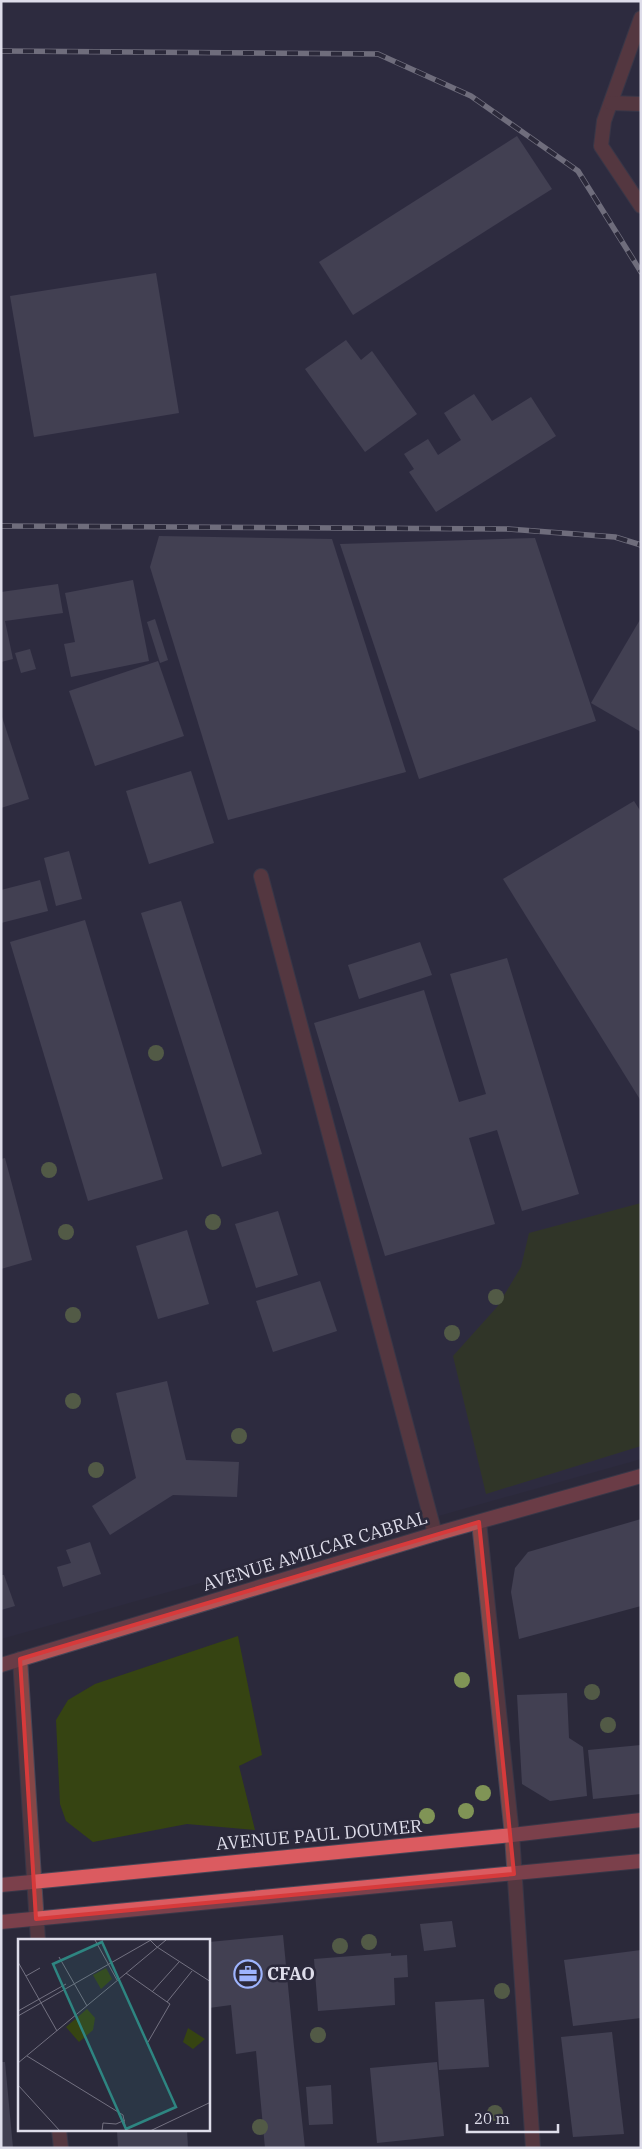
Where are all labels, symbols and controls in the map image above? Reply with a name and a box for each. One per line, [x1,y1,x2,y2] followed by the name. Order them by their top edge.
[200,1505,430,1596] street label: AVENUE AMILCAR CABRAL
[215,1814,423,1855] street label: AVENUE PAUL DOUMER
[18,1939,210,2132] inset map
[233,1959,263,1989] office icon: CFAO
[267,1962,315,1985] place label: CFAO
[467,2102,558,2134] scale bar
[474,2109,510,2128] text: 20 m

